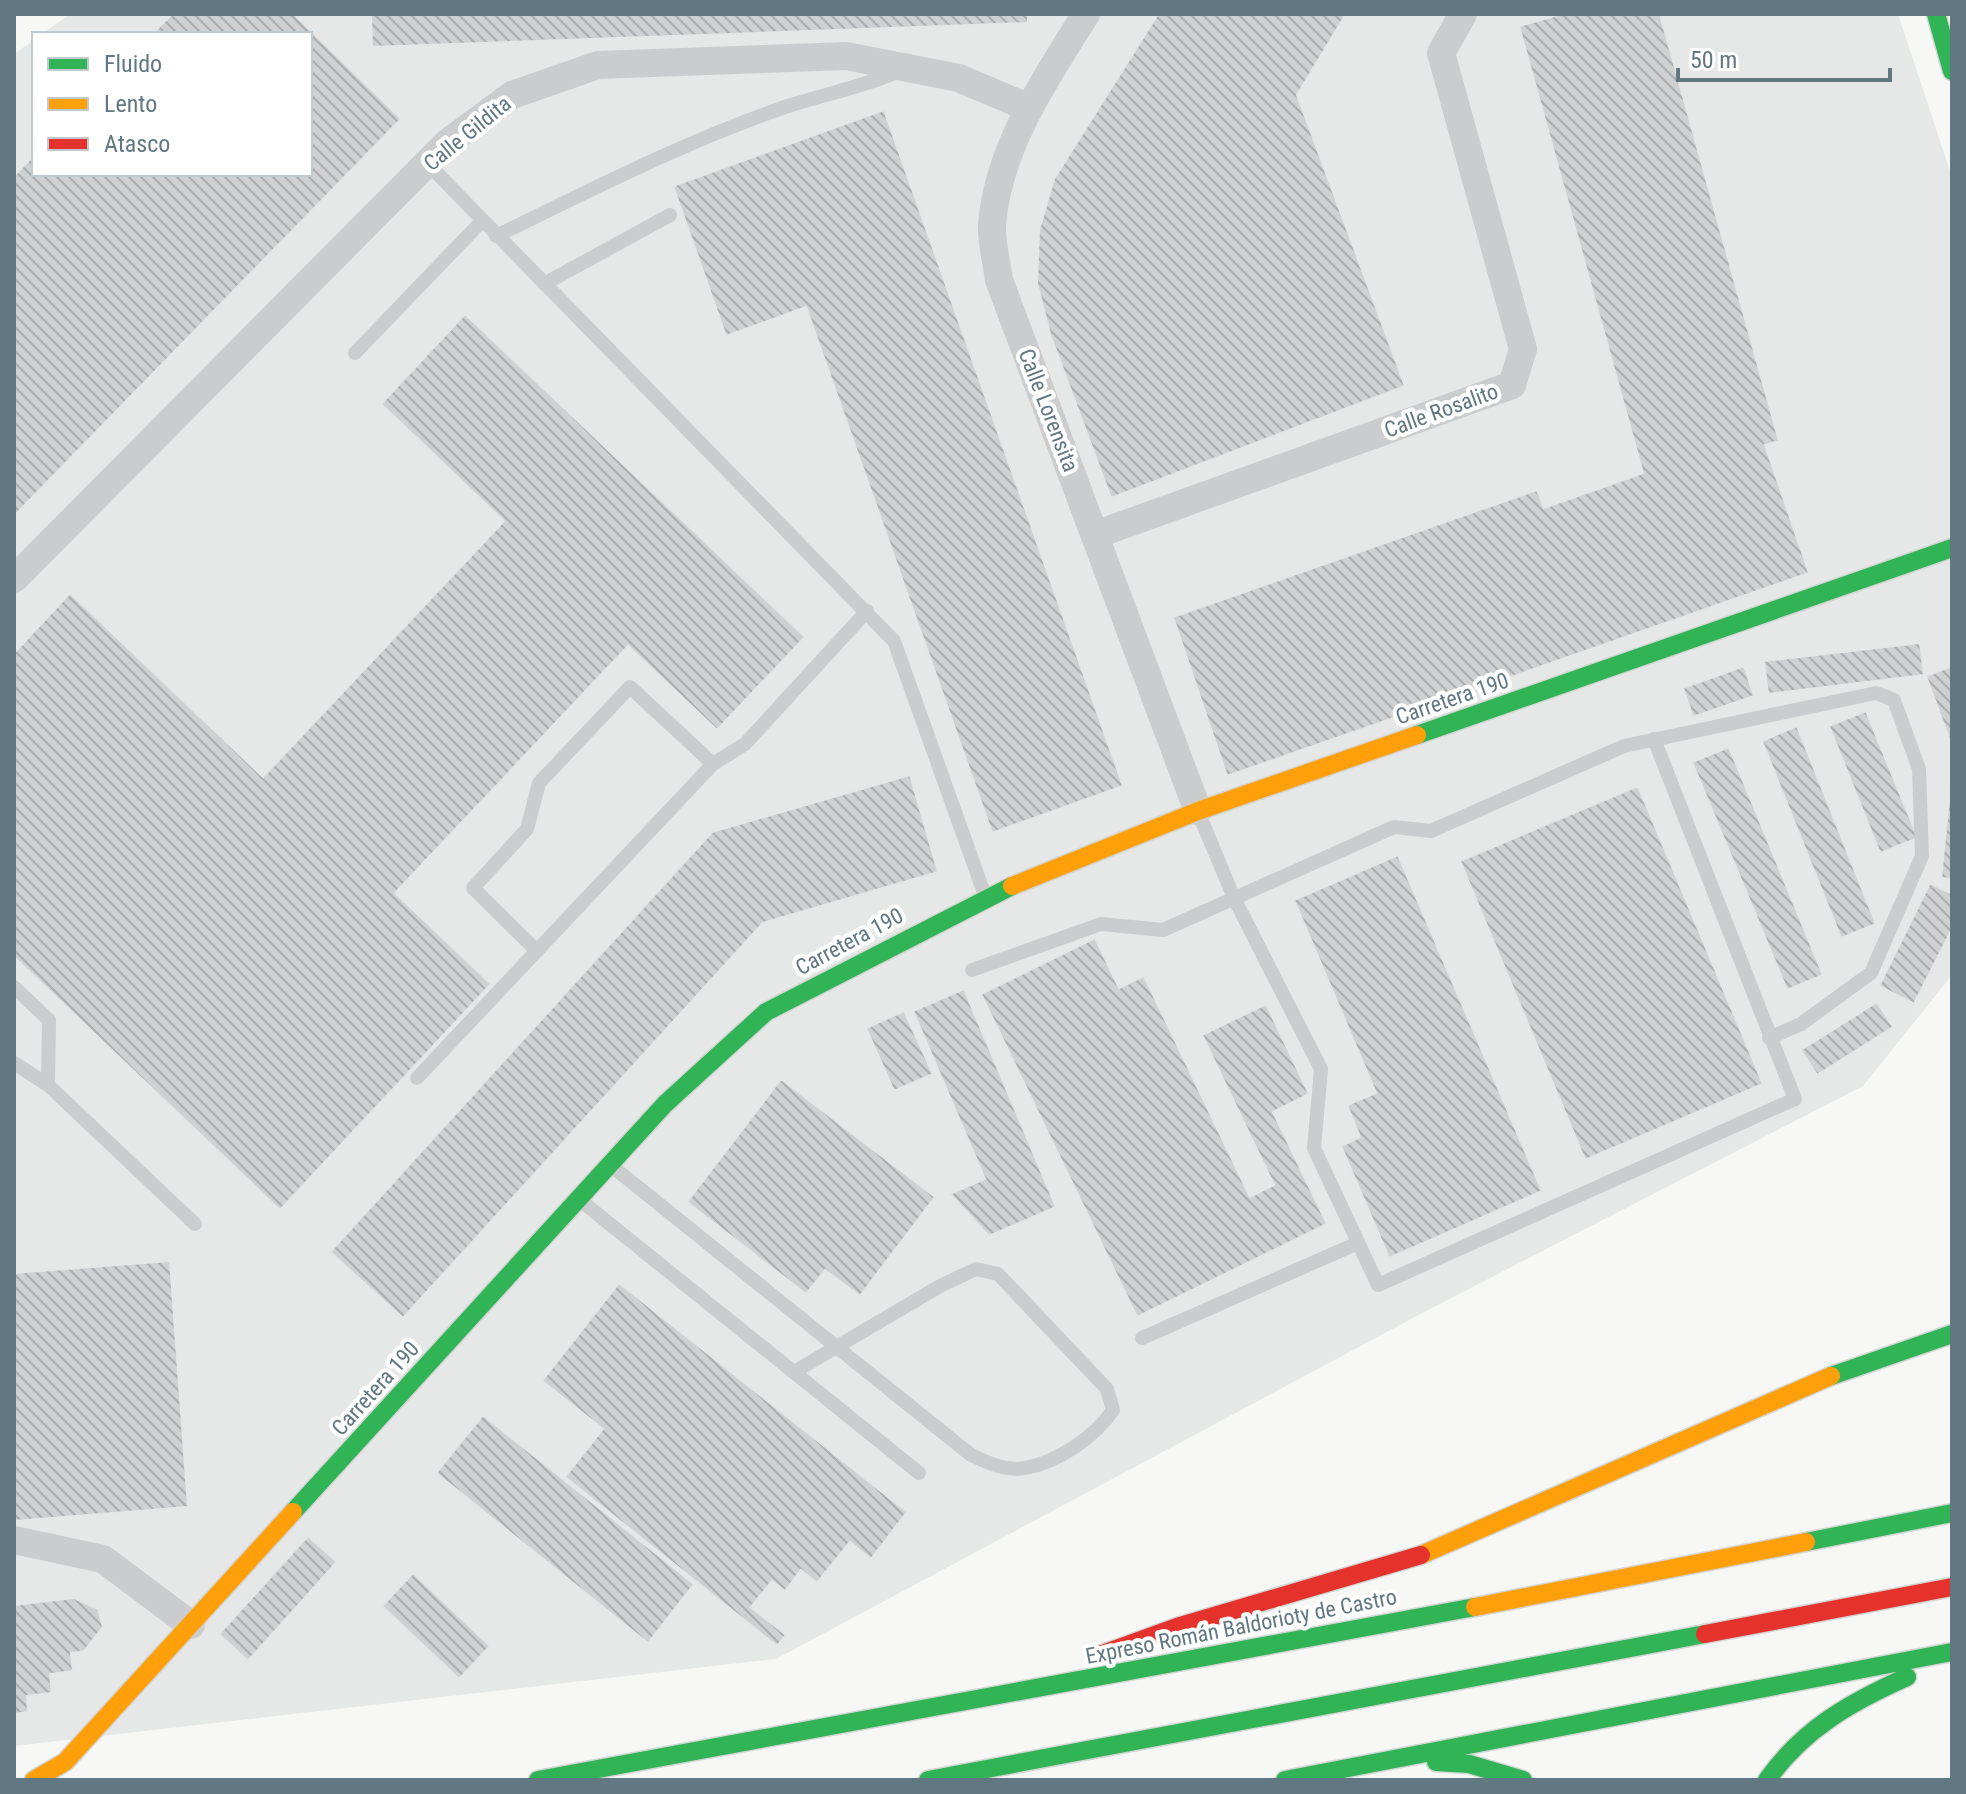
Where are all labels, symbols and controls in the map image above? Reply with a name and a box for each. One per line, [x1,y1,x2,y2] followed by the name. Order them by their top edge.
[32,32,312,176] legend
[1678,32,1890,82] scale bar
[1690,46,1737,74] text: 50 m
[104,50,162,78] text: Fluido
[104,90,157,118] text: Lento
[419,91,516,176] street label: Calle Gildita
[104,130,170,158] text: Atasco
[1014,345,1083,475] street label: Calle Lorensita
[1381,378,1501,443] street label: Calle Rosalito
[1392,667,1512,729] street label: Carretera 190
[791,903,907,980] street label: Carretera 190
[327,1336,424,1440] street label: Carretera 190
[1083,1584,1399,1669] street label: Expreso Román Baldorioty de Castro

